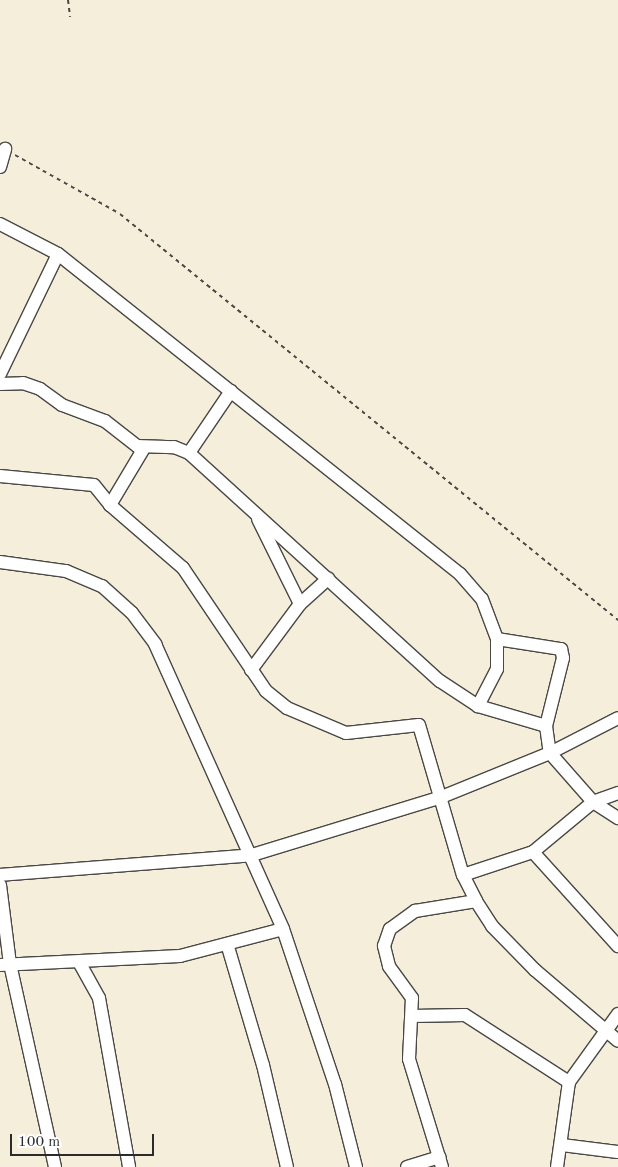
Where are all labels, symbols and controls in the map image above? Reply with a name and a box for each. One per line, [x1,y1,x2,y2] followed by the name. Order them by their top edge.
[12,1124,156,1156] scale bar
[18,1135,60,1150] text: 100 m

